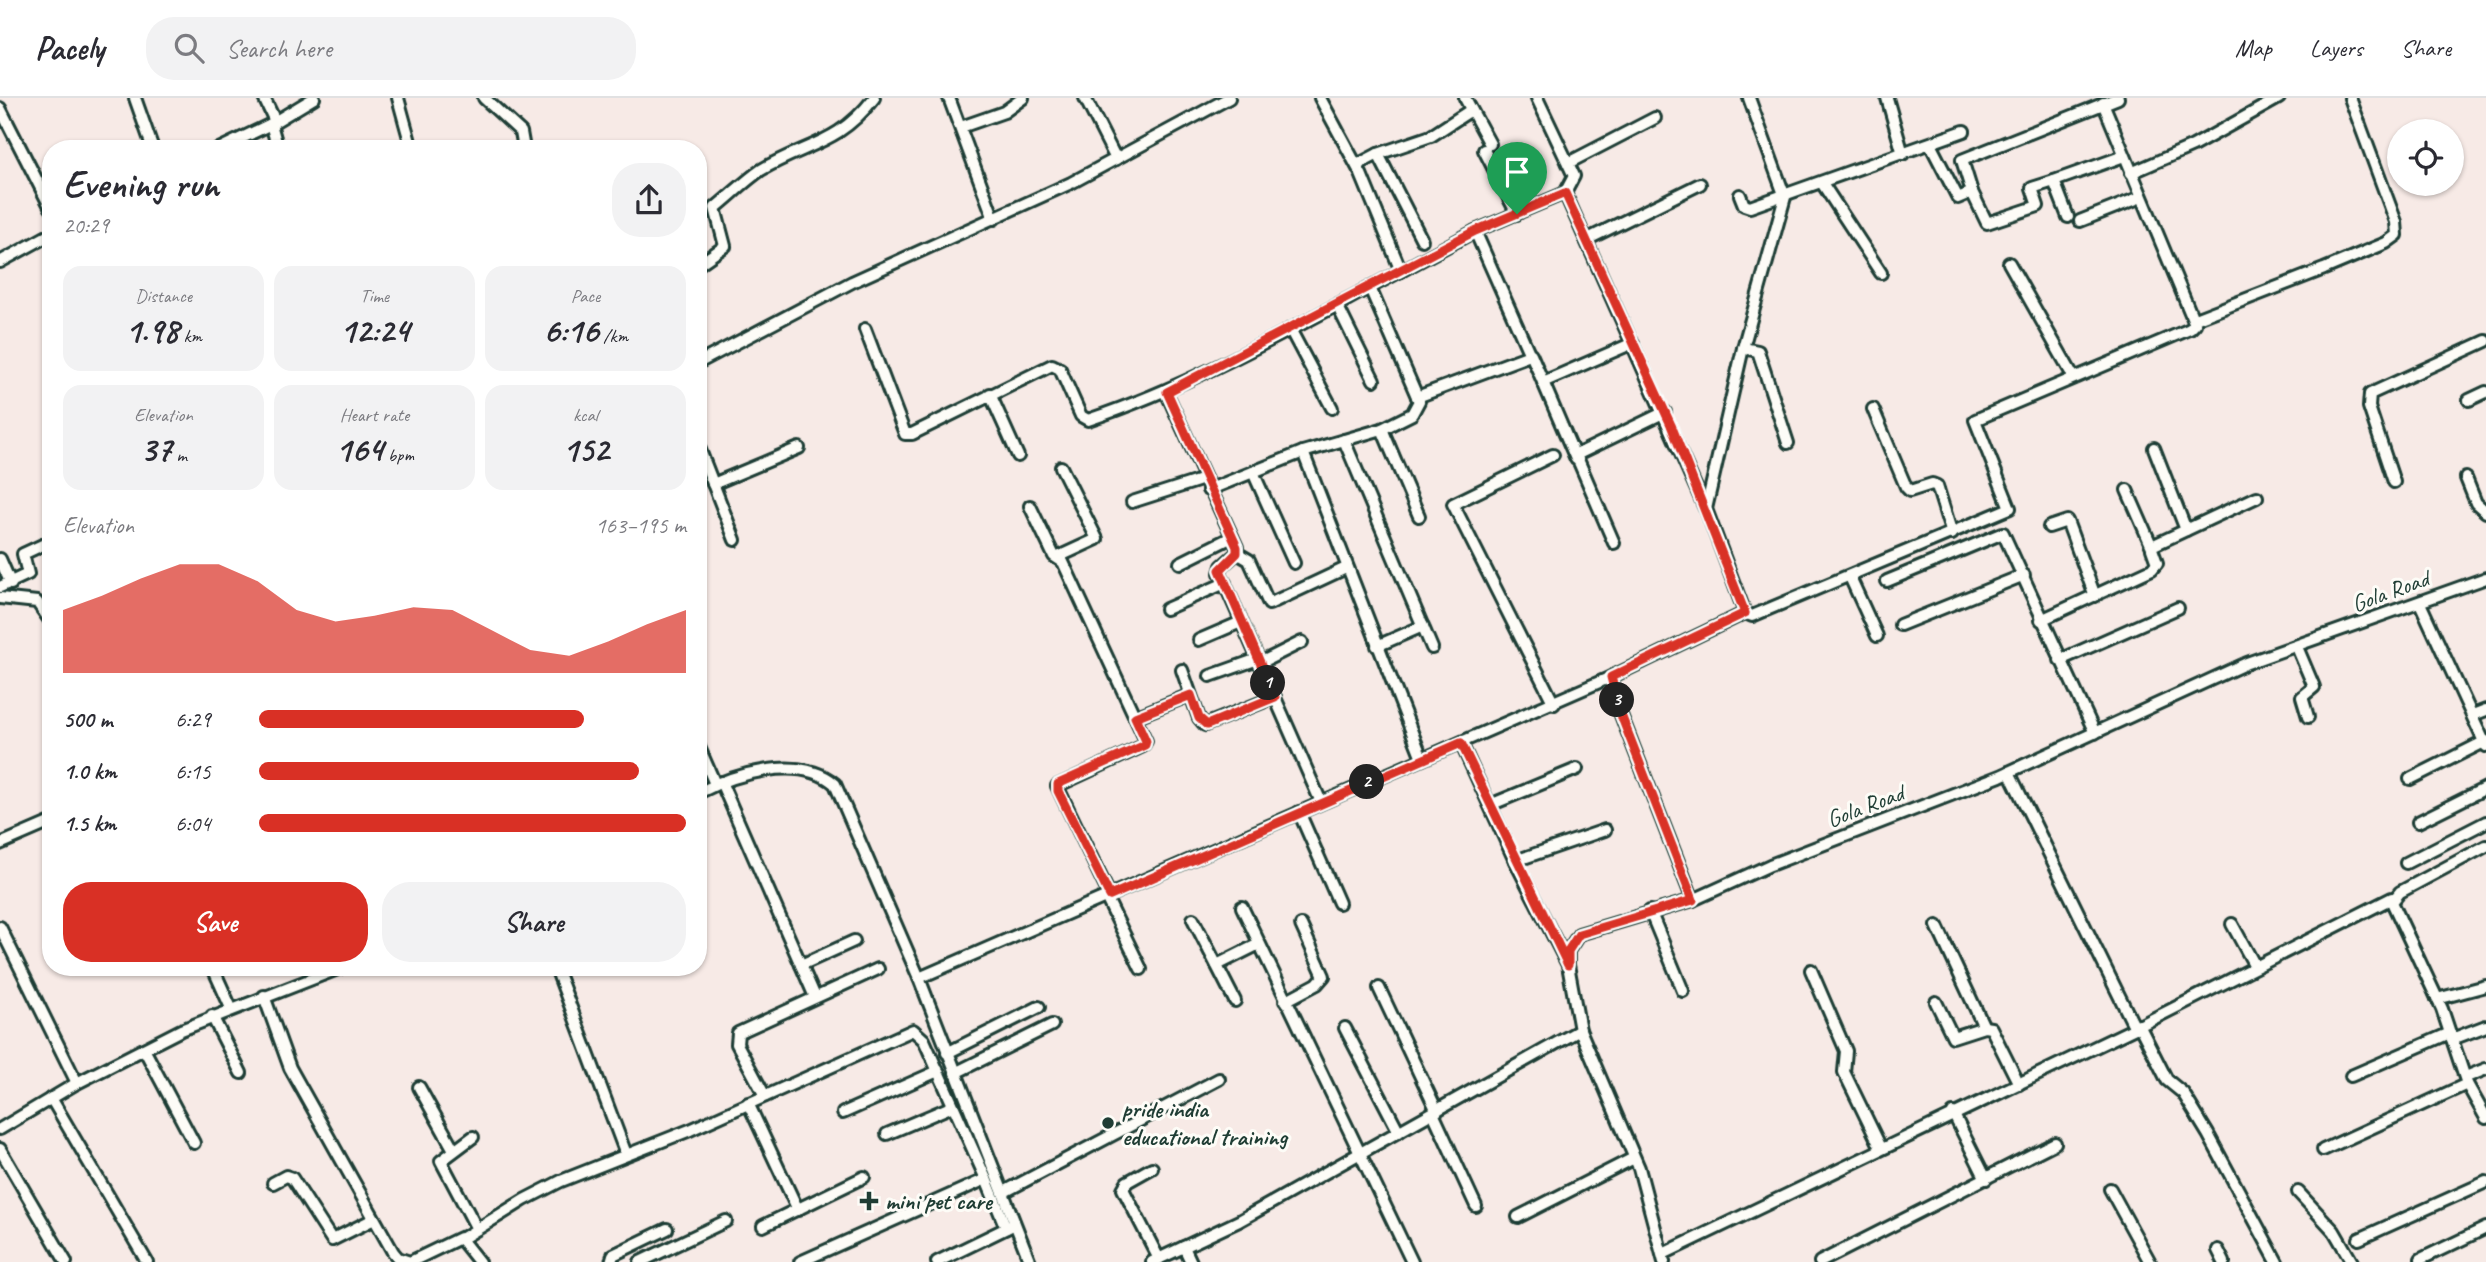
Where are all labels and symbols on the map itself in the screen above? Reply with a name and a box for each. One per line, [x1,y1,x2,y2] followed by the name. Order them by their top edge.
[1487,142,1547,214] pin
[2347,562,2436,619] street label: Gola Road
[1250,666,1286,700] pin: 1
[1600,682,1634,718] pin: 3
[1350,764,1384,800] pin: 2
[1822,776,1911,834] street label: Gola Road
[1122,1094,1289,1152] place label: pride india educational training
[1100,1115,1116,1131] marker: pride india educational training
[885,1186,994,1216] place label: mini pet care
[859,1191,879,1211] marker: mini pet care

